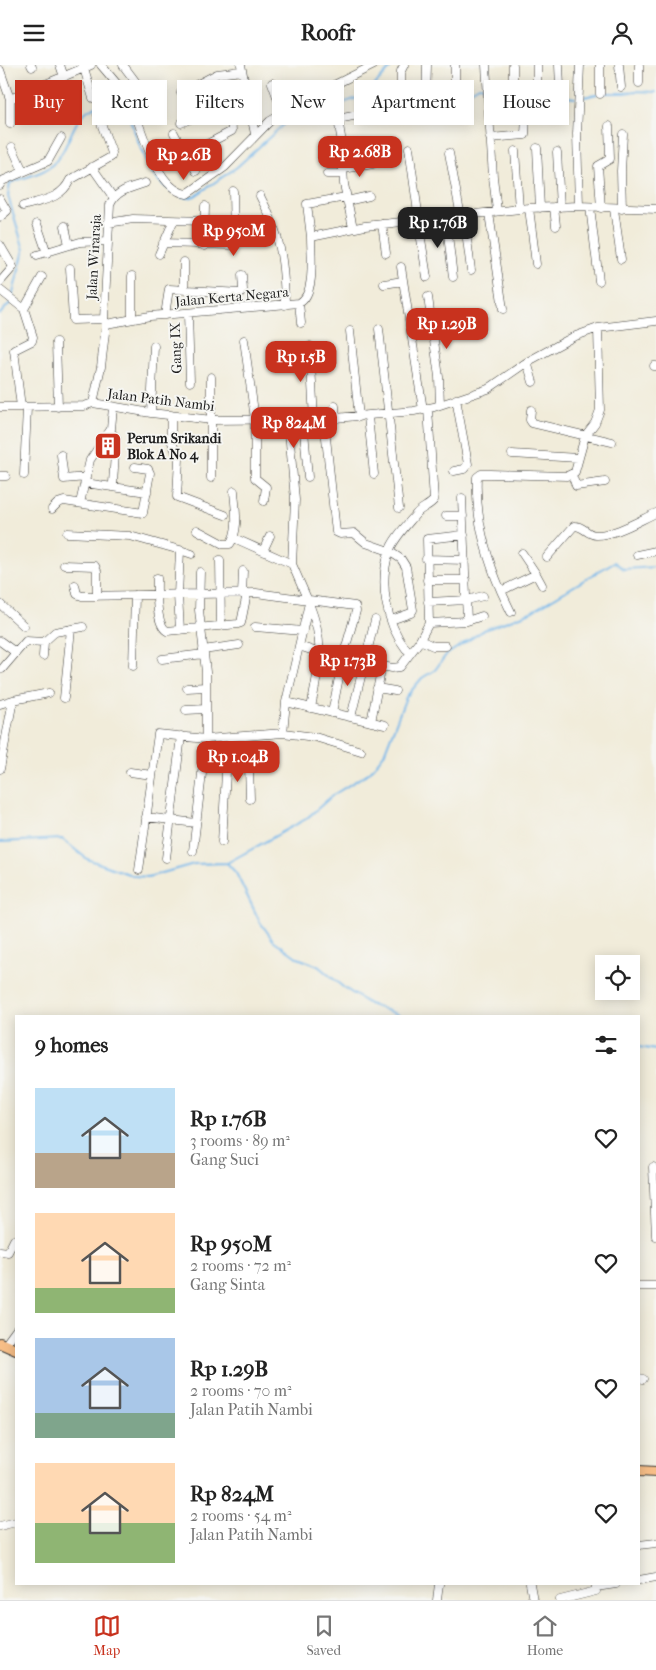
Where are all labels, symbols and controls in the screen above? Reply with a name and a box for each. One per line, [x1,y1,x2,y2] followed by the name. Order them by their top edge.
[20,19,48,47] icon: menu
[608,19,636,47] icon: person
[301,20,355,46] text: Roofr
[15,80,82,125] chip: Buy
[92,80,167,125] chip: Rent
[177,80,262,125] chip: Filters
[272,80,344,125] chip: New
[354,80,474,125] chip: Apartment
[484,80,569,125] chip: House
[308,135,412,178] pin: Rp 2.68B
[138,139,230,181] pin: Rp 2.6B
[329,142,391,161] text: Rp 2.68B
[157,145,211,164] text: Rp 2.6B
[386,207,490,249] pin: Rp 1.76B
[83,213,105,301] street label: Jalan Wiraraja
[409,213,467,232] text: Rp 1.76B
[188,215,280,257] pin: Rp 950M
[203,221,265,240] text: Rp 950M
[173,284,290,311] street label: Jalan Kerta Negara
[395,307,499,350] pin: Rp 1.29B
[417,314,477,333] text: Rp 1.29B
[167,322,185,374] street label: Gang IX
[255,341,347,383] pin: Rp 1.5B
[276,347,326,366] text: Rp 1.5B
[106,385,215,415] street label: Jalan Patih Nambi
[248,407,340,449] pin: Rp 824M
[262,413,326,432] text: Rp 824M
[127,430,222,463] place label: Perum Srikandi Blok A No 4
[93,431,123,461] building icon: Perum Srikandi Blok A No 4
[296,645,400,687] pin: Rp 1.73B
[320,651,376,670] text: Rp 1.73B
[186,741,290,783] pin: Rp 1.04B
[208,747,269,766] text: Rp 1.04B
[595,955,640,1000] map controls
[595,955,640,1000] button: locate
[592,1031,620,1059] icon: filters
[35,1033,108,1057] text: 9 homes
[190,1107,267,1131] text: Rp 1.76B
[75,1108,135,1168] icon: home
[592,1124,620,1152] icon: heart
[190,1131,290,1150] text: 3 rooms · 89 m²
[190,1150,259,1169] text: Gang Suci
[190,1232,272,1256] text: Rp 950M
[75,1233,135,1293] icon: home
[592,1249,620,1277] icon: heart
[190,1256,291,1275] text: 2 rooms · 72 m²
[190,1275,265,1294] text: Gang Sinta
[190,1357,268,1381] text: Rp 1.29B
[75,1358,135,1418] icon: home
[592,1374,620,1402] icon: heart
[190,1381,292,1400] text: 2 rooms · 70 m²
[190,1400,313,1419] text: Jalan Patih Nambi
[190,1482,274,1506] text: Rp 824M
[75,1483,135,1543] icon: home
[592,1499,620,1527] icon: heart
[190,1506,291,1525] text: 2 rooms · 54 m²
[190,1525,313,1544] text: Jalan Patih Nambi
[93,1612,121,1659] tab: Map
[306,1612,341,1659] tab: Saved
[527,1612,563,1659] tab: Home

